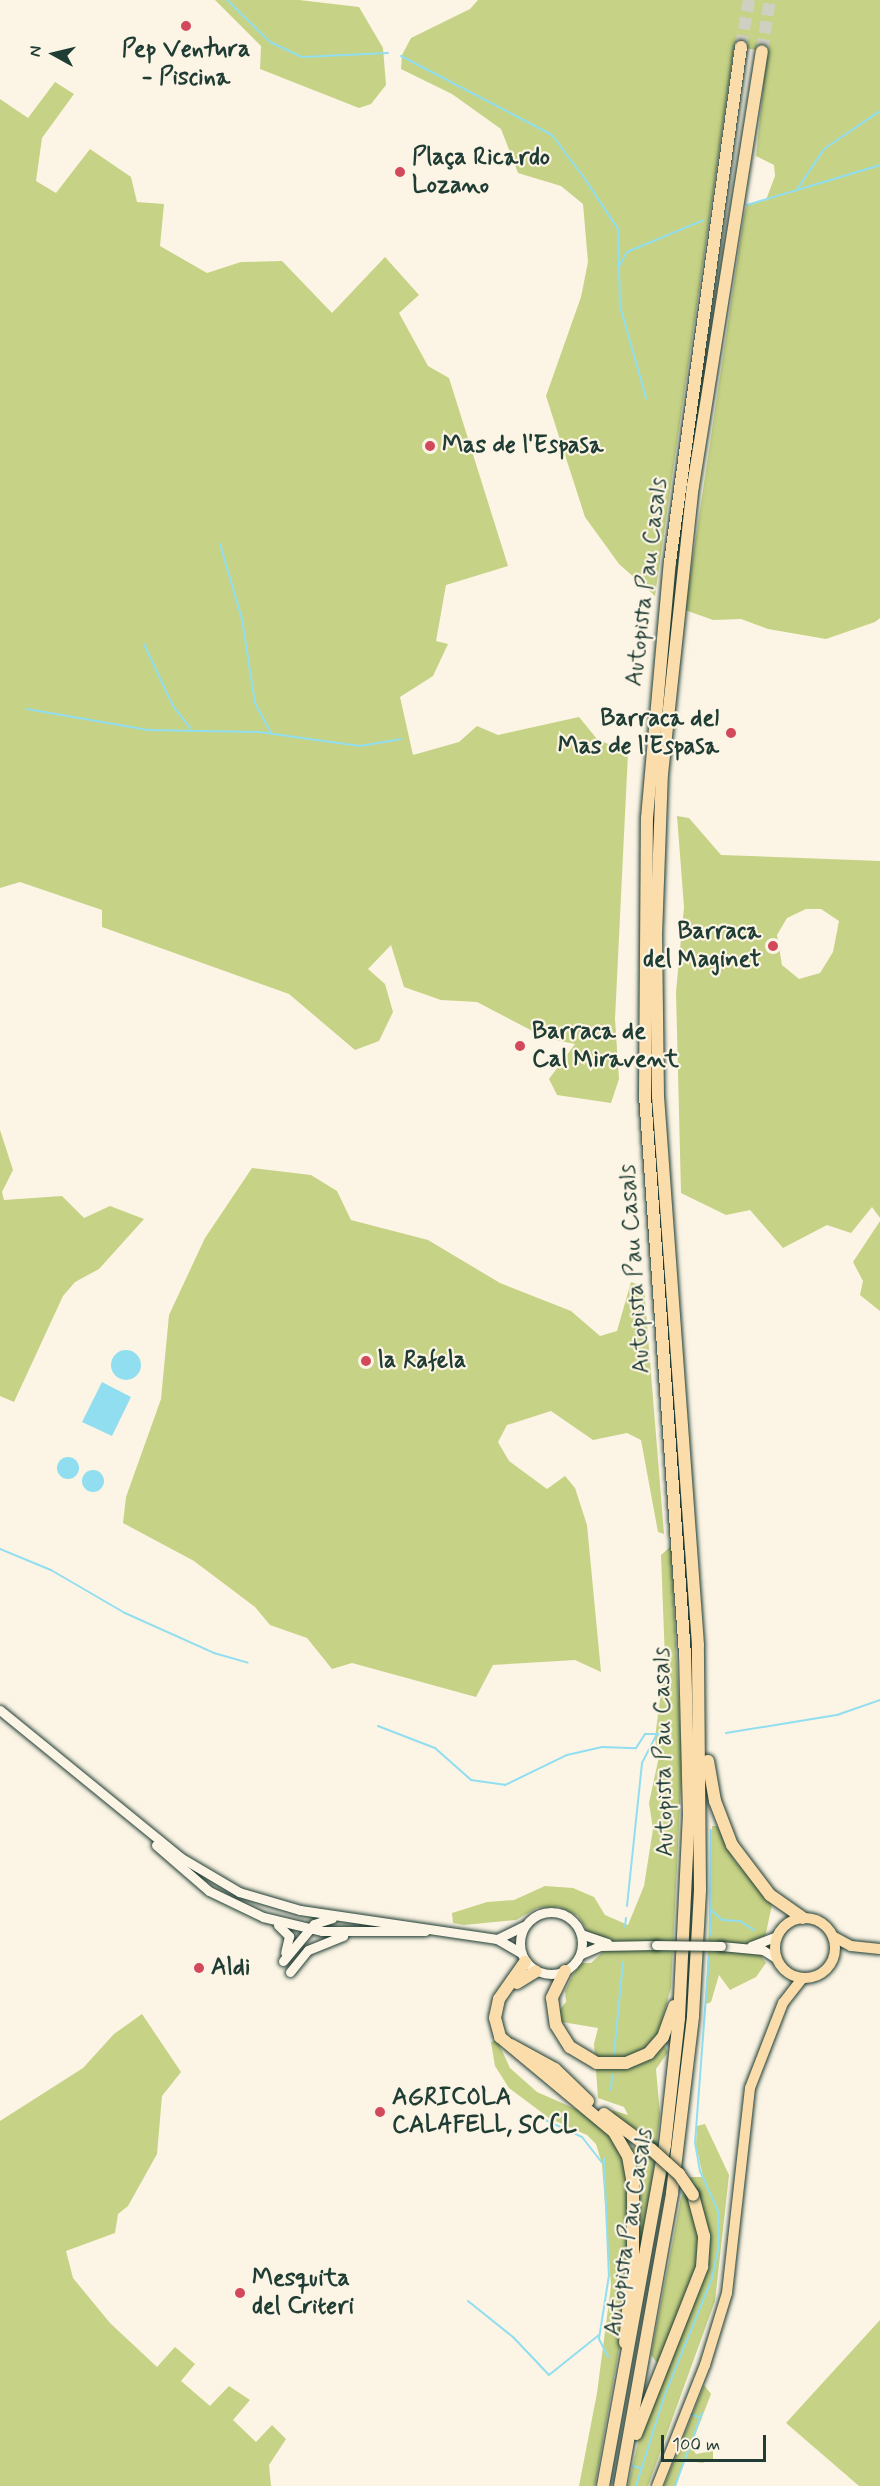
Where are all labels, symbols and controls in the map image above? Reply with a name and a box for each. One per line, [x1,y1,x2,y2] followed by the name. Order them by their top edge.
[179,19,193,33] marker: Pep Ventura - Piscina
[24,24,84,84] north arrow
[123,36,249,92] place label: Pep Ventura - Piscina
[25,45,47,58] text: N
[412,144,546,200] place label: Plaça Ricardo Lozano
[393,165,407,179] marker: Plaça Ricardo Lozano
[442,432,603,460] place label: Mas de l'Espasa
[423,439,437,453] marker: Mas de l'Espasa
[620,479,674,685] street label: Autopista Pau Casals
[558,705,719,761] place label: Barraca del Mas de l'Espasa
[724,726,738,740] marker: Barraca del Mas de l'Espasa
[632,918,761,974] place label: Barraca del Maginet
[766,939,780,953] marker: Barraca del Maginet
[532,1018,664,1074] place label: Barraca de Cal Miravent
[513,1039,527,1053] marker: Barraca de Cal Miravent
[613,1166,657,1372] street label: Autopista Pau Casals
[378,1347,470,1375] place label: la Rafela
[359,1354,373,1368] marker: la Rafela
[648,1649,680,1855] street label: Autopista Pau Casals
[211,1954,250,1982] place label: Aldi
[192,1961,206,1975] marker: Aldi
[392,2084,576,2140] place label: AGRICOLA CALAFELL, SCCL
[373,2105,387,2119] marker: AGRICOLA CALAFELL, SCCL
[599,2129,659,2335] street label: Autopista Pau Casals
[252,2265,357,2321] place label: Mesquita del Criteri
[233,2286,247,2300] marker: Mesquita del Criteri
[664,2423,769,2461] scale bar
[672,2433,720,2457] text: 100 m

